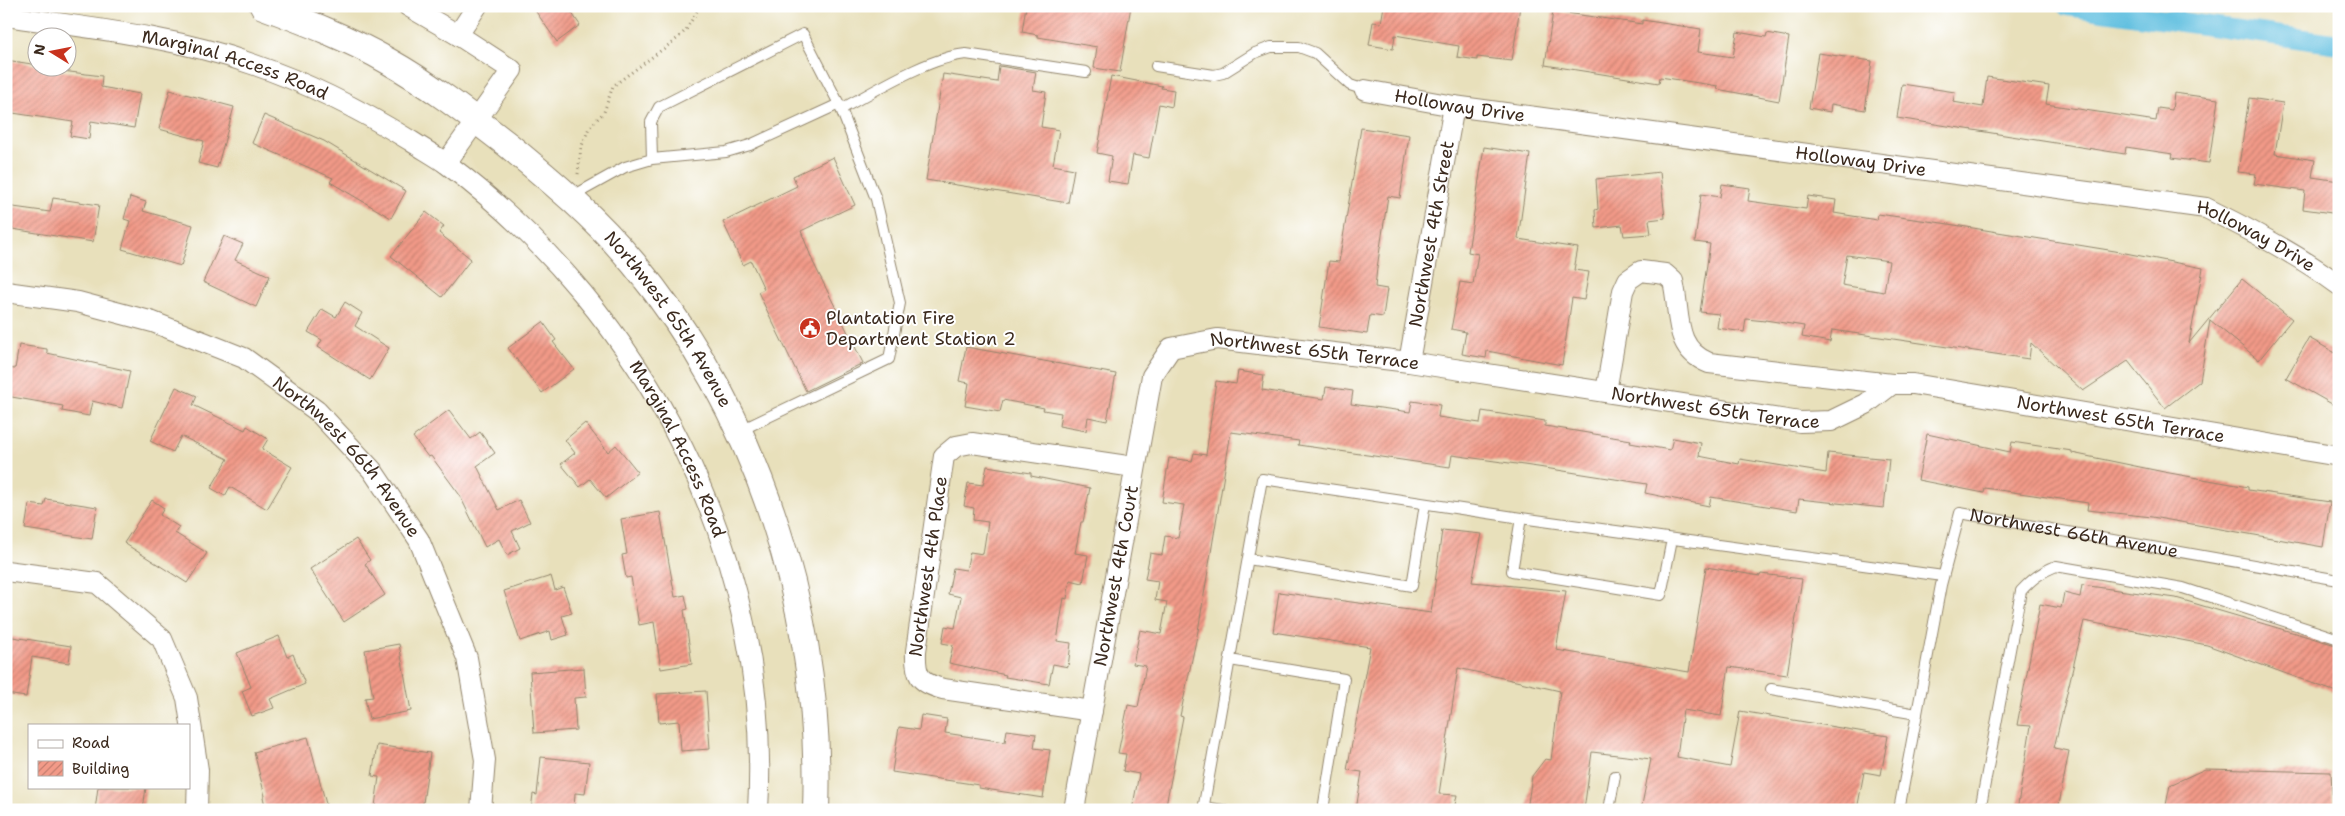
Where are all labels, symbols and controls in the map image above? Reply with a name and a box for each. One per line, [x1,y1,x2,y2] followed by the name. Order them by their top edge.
[140,24,332,106] street label: Marginal Access Road
[28,28,78,78] north arrow
[29,43,49,57] text: N
[1392,83,1527,128] street label: Holloway Drive
[1403,139,1460,329] street label: Northwest 4th Street
[1794,140,1928,182] street label: Holloway Drive
[2195,195,2320,277] street label: Holloway Drive
[599,226,737,412] street label: Northwest 65th Avenue
[826,306,1016,351] place label: Plantation Fire Department Station 2
[798,316,822,340] public building icon: Plantation Fire Department Station 2
[1208,326,1421,375] street label: Northwest 65th Terrace
[624,356,731,541] street label: Marginal Access Road
[268,371,426,542] street label: Northwest 66th Avenue
[1609,381,1820,434] street label: Northwest 65th Terrace
[2015,390,2227,448] street label: Northwest 65th Terrace
[903,475,953,658] street label: Northwest 4th Place
[1088,483,1144,668] street label: Northwest 4th Court
[1968,503,2180,563] street label: Northwest 66th Avenue
[28,724,190,788] legend
[72,733,110,753] text: Road
[72,759,129,779] text: Building

